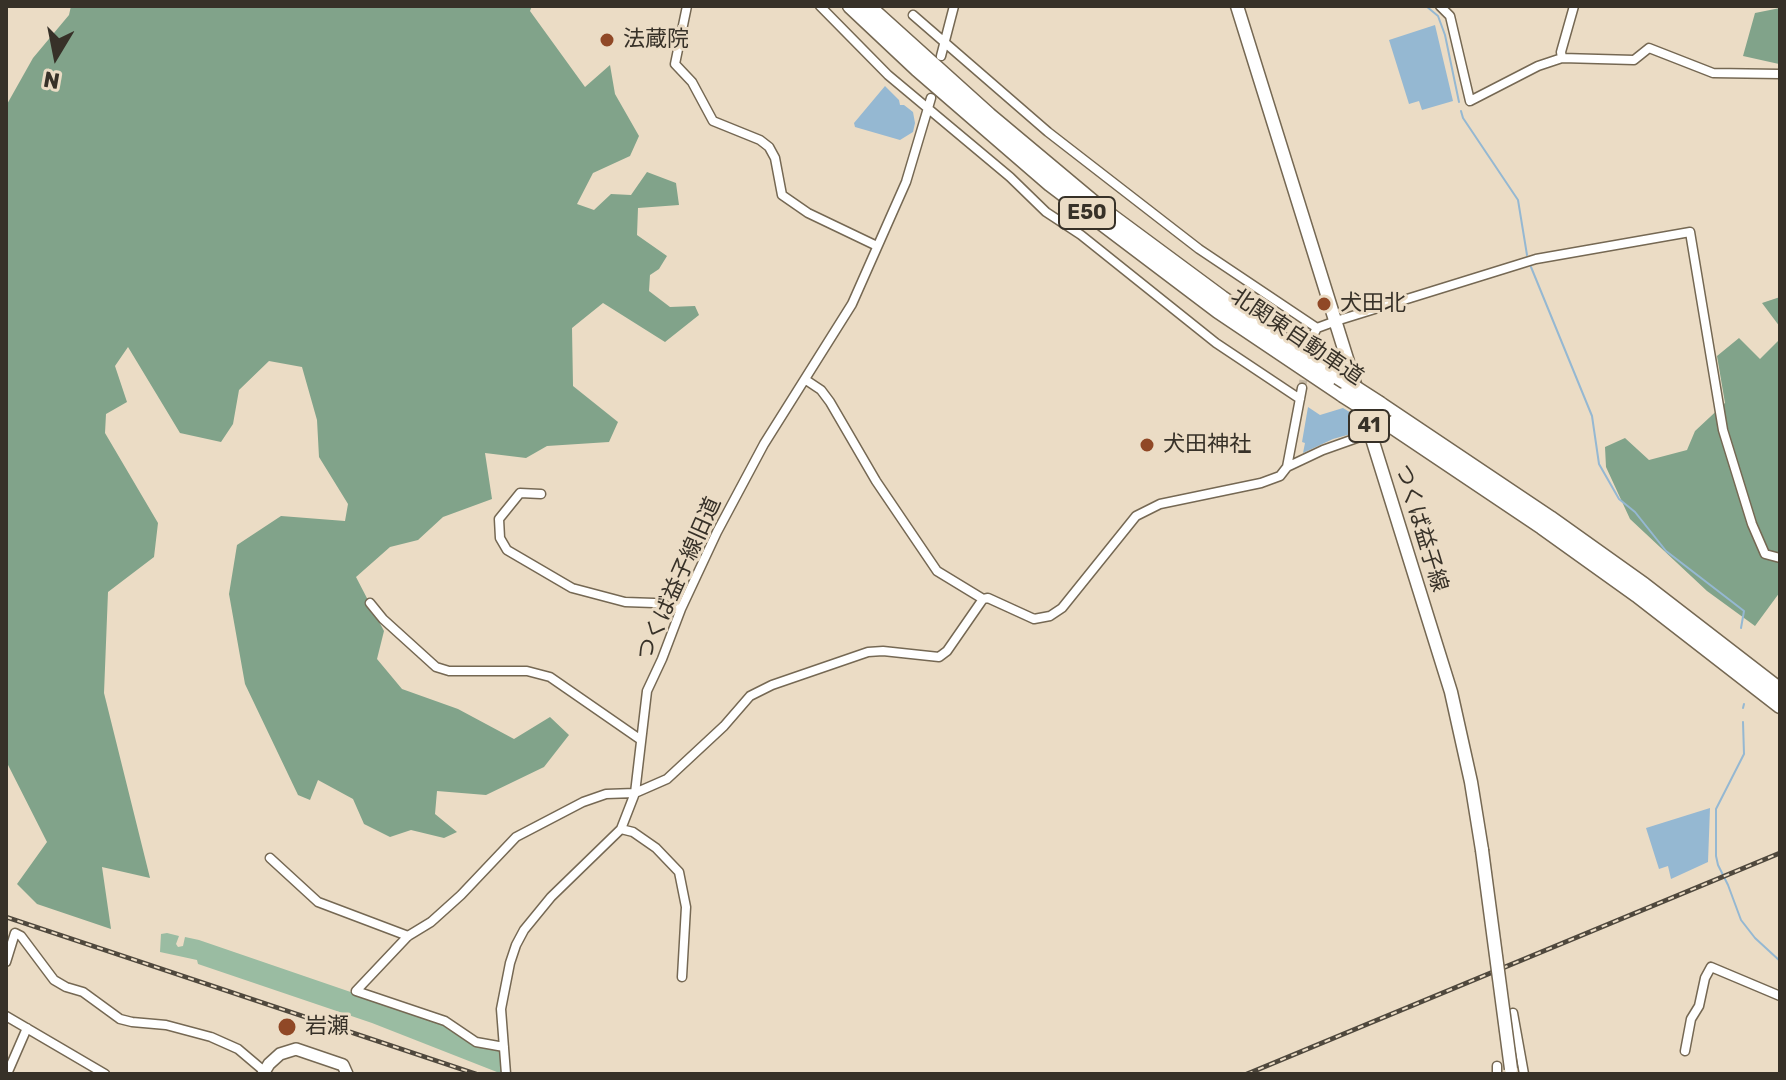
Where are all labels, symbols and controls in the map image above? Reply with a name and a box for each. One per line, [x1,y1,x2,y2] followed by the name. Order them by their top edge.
[16,16,96,96] north arrow
[623,27,689,53] place label: 法蔵院
[598,31,616,49] marker: 法蔵院
[42,65,62,95] text: N
[1059,197,1115,229] road number: E50
[1226,283,1368,391] street label: 北関東自動車道
[1340,291,1406,317] place label: 犬田北
[1315,295,1333,313] marker: 犬田北
[1349,410,1389,442] road number: 41
[1163,432,1251,458] place label: 犬田神社
[1138,436,1156,454] marker: 犬田神社
[1389,461,1453,595] street label: つくば益子線
[631,493,727,665] street label: つくば益子線旧道
[305,1014,349,1040] place label: 岩瀬
[276,1016,298,1038] marker: 岩瀬

